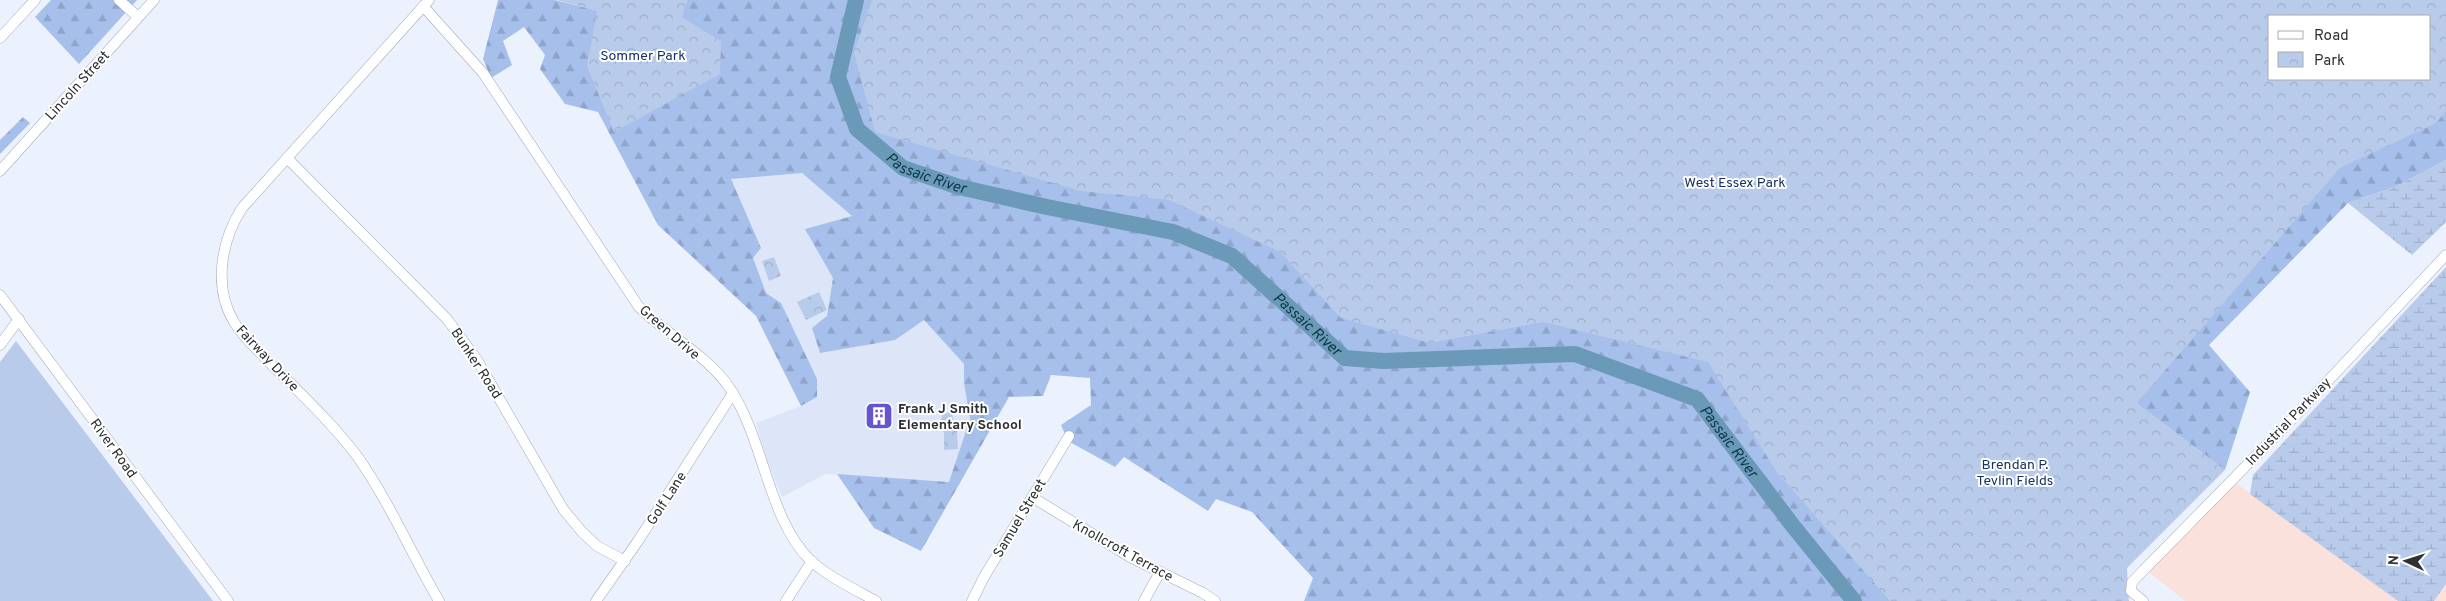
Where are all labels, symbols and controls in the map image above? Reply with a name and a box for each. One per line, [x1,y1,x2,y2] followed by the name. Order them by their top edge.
[2268,15,2431,80] legend
[2314,27,2349,46] text: Road
[42,48,114,124] street label: Lincoln Street
[600,48,686,65] park label: Sommer Park
[2314,52,2345,71] text: Park
[881,149,969,200] water label: Passaic River
[1684,175,1786,192] park label: West Essex Park
[1268,289,1346,362] water label: Passaic River
[635,302,703,364] street label: Green Drive
[232,322,302,396] street label: Fairway Drive
[447,325,505,402] street label: Bunker Road
[2243,375,2335,469] street label: Industrial Parkway
[864,401,894,431] building icon: Frank J Smith Elementary School
[898,401,1022,434] place label: Frank J Smith Elementary School
[1694,402,1762,483] water label: Passaic River
[86,416,140,482] street label: River Road
[1977,457,2053,490] park label: Brendan P. Tevlin Fields
[644,469,691,529] street label: Golf Lane
[990,476,1050,561] street label: Samuel Street
[1069,517,1176,586] street label: Knollcroft Terrace
[2381,536,2431,586] north arrow
[2386,555,2403,566] text: N

